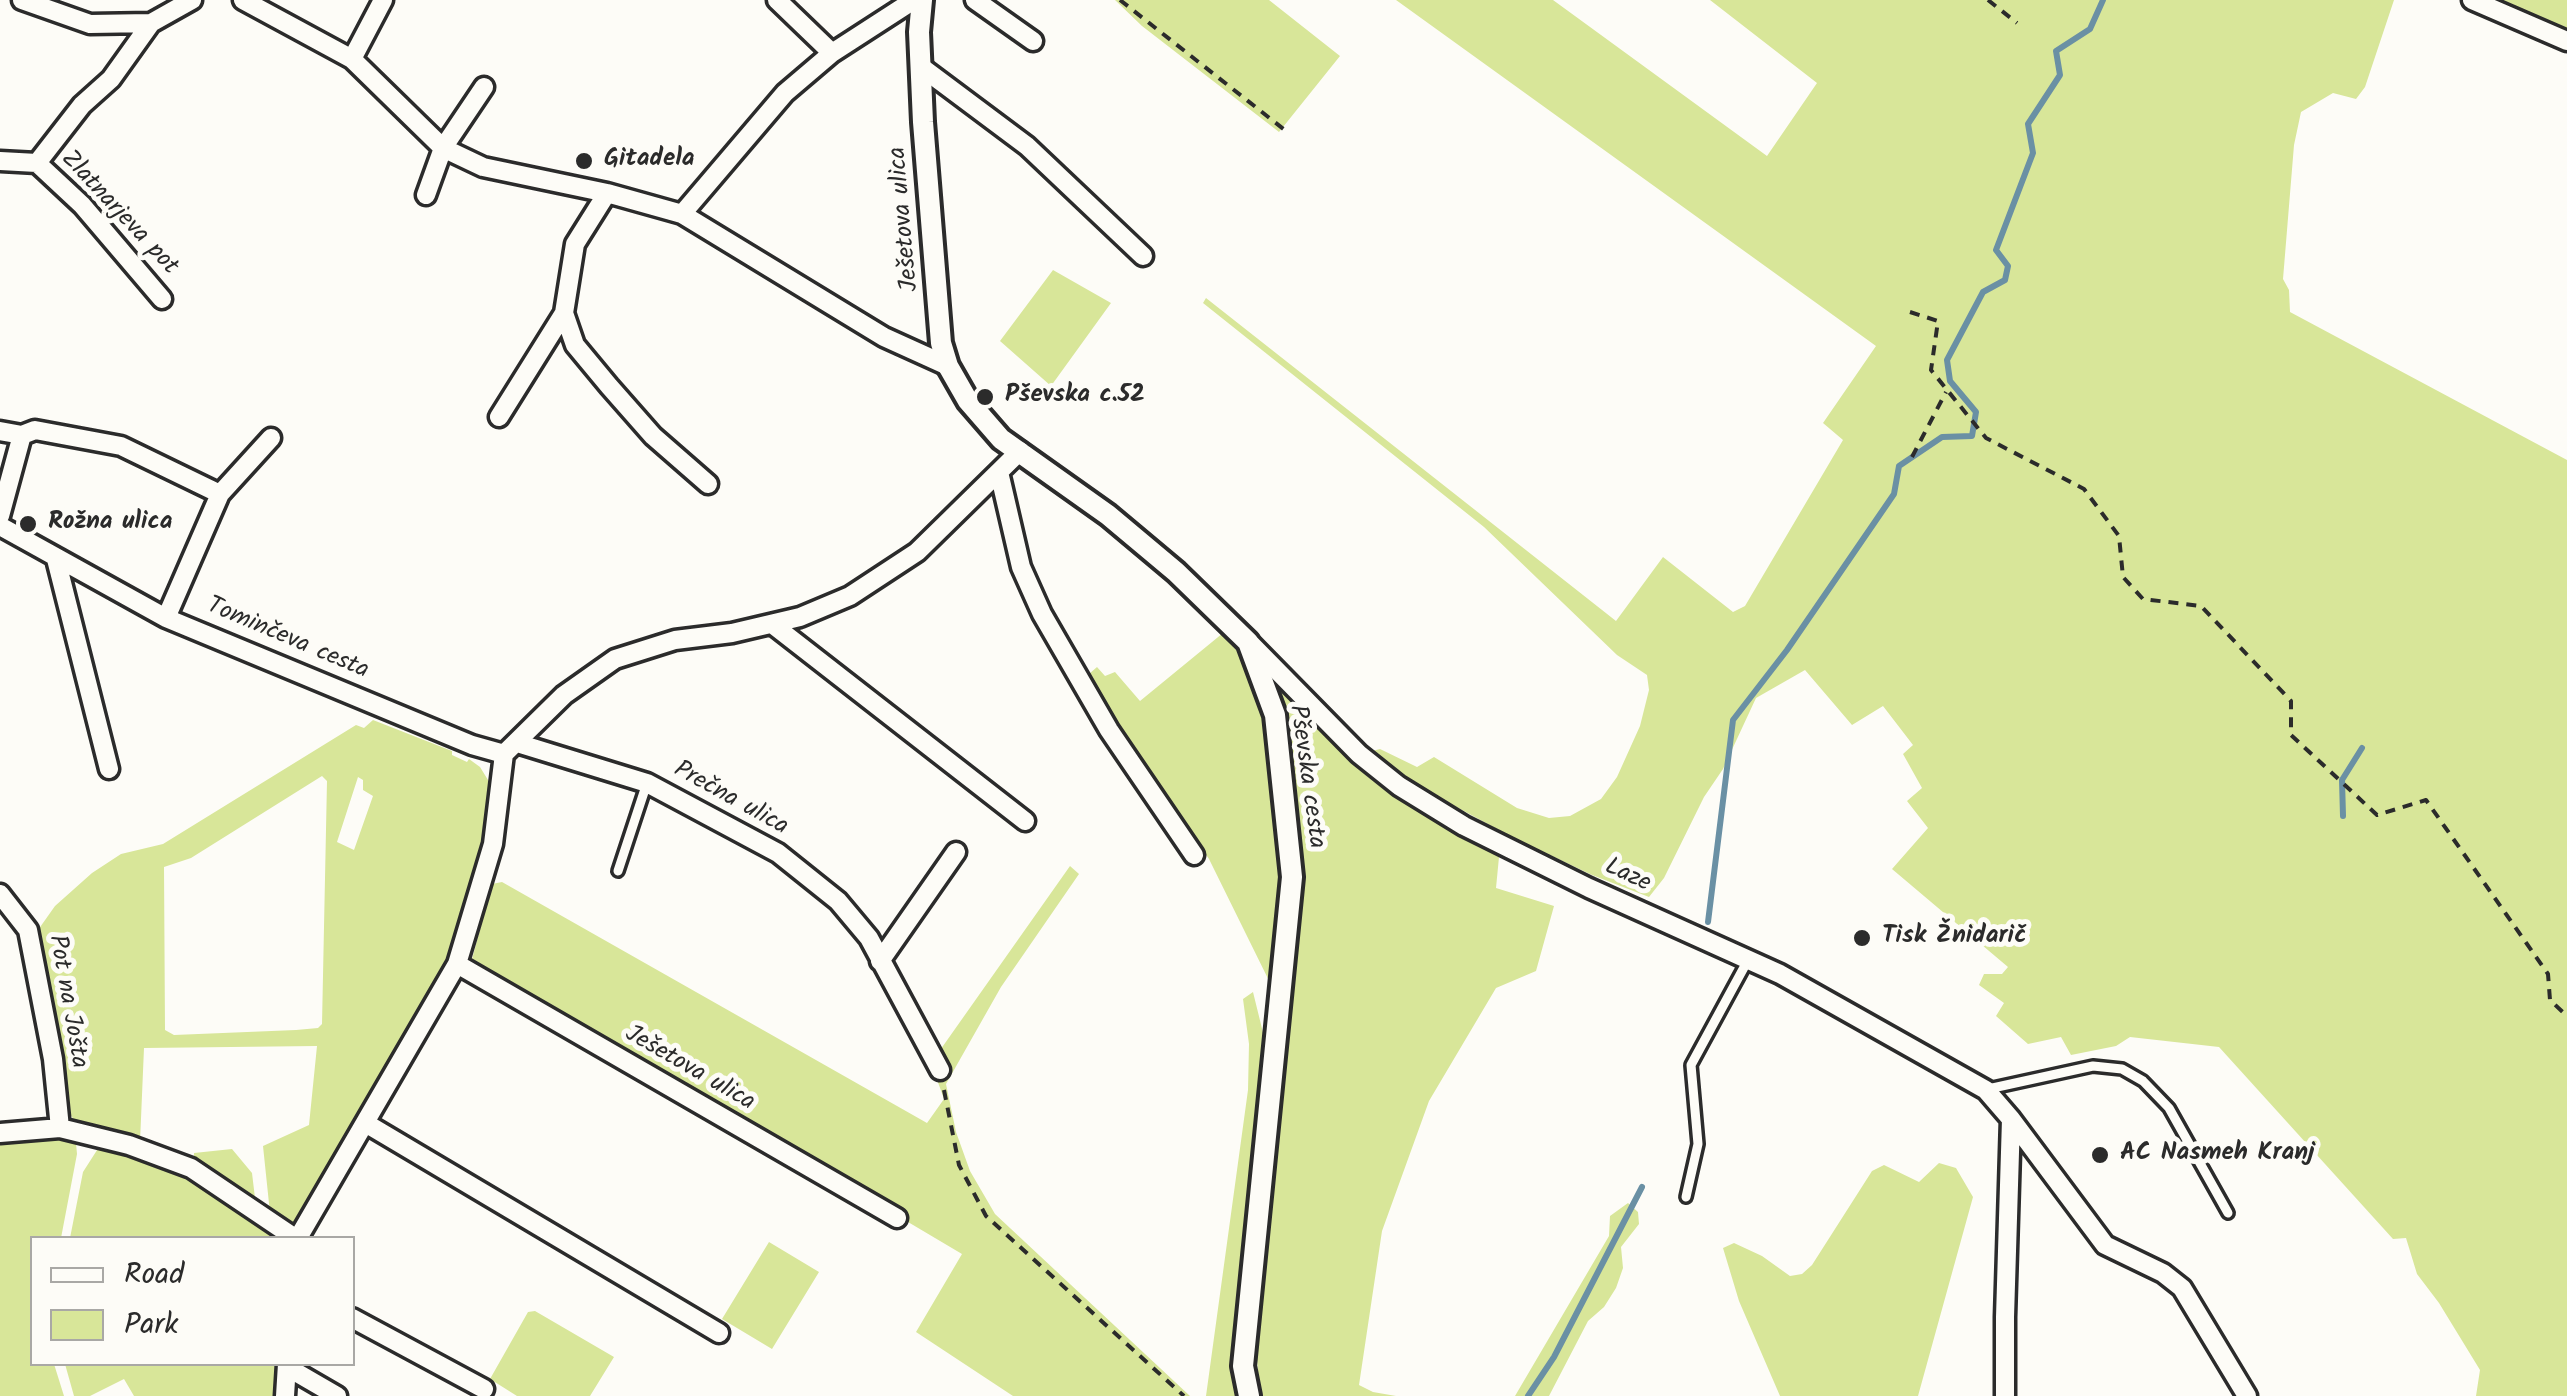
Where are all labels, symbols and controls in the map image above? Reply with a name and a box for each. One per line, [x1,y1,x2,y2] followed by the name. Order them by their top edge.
[885,145,927,293] street label: Ješetova ulica
[53,146,183,282] street label: Zlatnarjeva pot
[604,146,695,176] place label: Gitadela
[573,150,595,172] marker: Gitadela
[1005,382,1145,412] place label: Pševska c.52
[974,386,996,408] marker: Pševska c.52
[48,509,172,539] place label: Rožna ulica
[17,513,39,535] marker: Rožna ulica
[202,592,372,688] street label: Tominčeva cesta
[1280,703,1330,851] street label: Pševska cesta
[667,756,793,844] street label: Prečna ulica
[1599,853,1655,901] street label: Laze
[1882,923,2026,953] place label: Tisk Žnidarič
[1851,927,1873,949] marker: Tisk Žnidarič
[40,933,92,1071] street label: Pot na Jošta
[619,1021,759,1119] street label: Ješetova ulica
[2120,1140,2315,1170] place label: AC Nasmeh Kranj
[2089,1144,2111,1166] marker: AC Nasmeh Kranj
[30,1236,355,1366] legend
[124,1251,184,1299] text: Road
[124,1301,178,1349] text: Park

